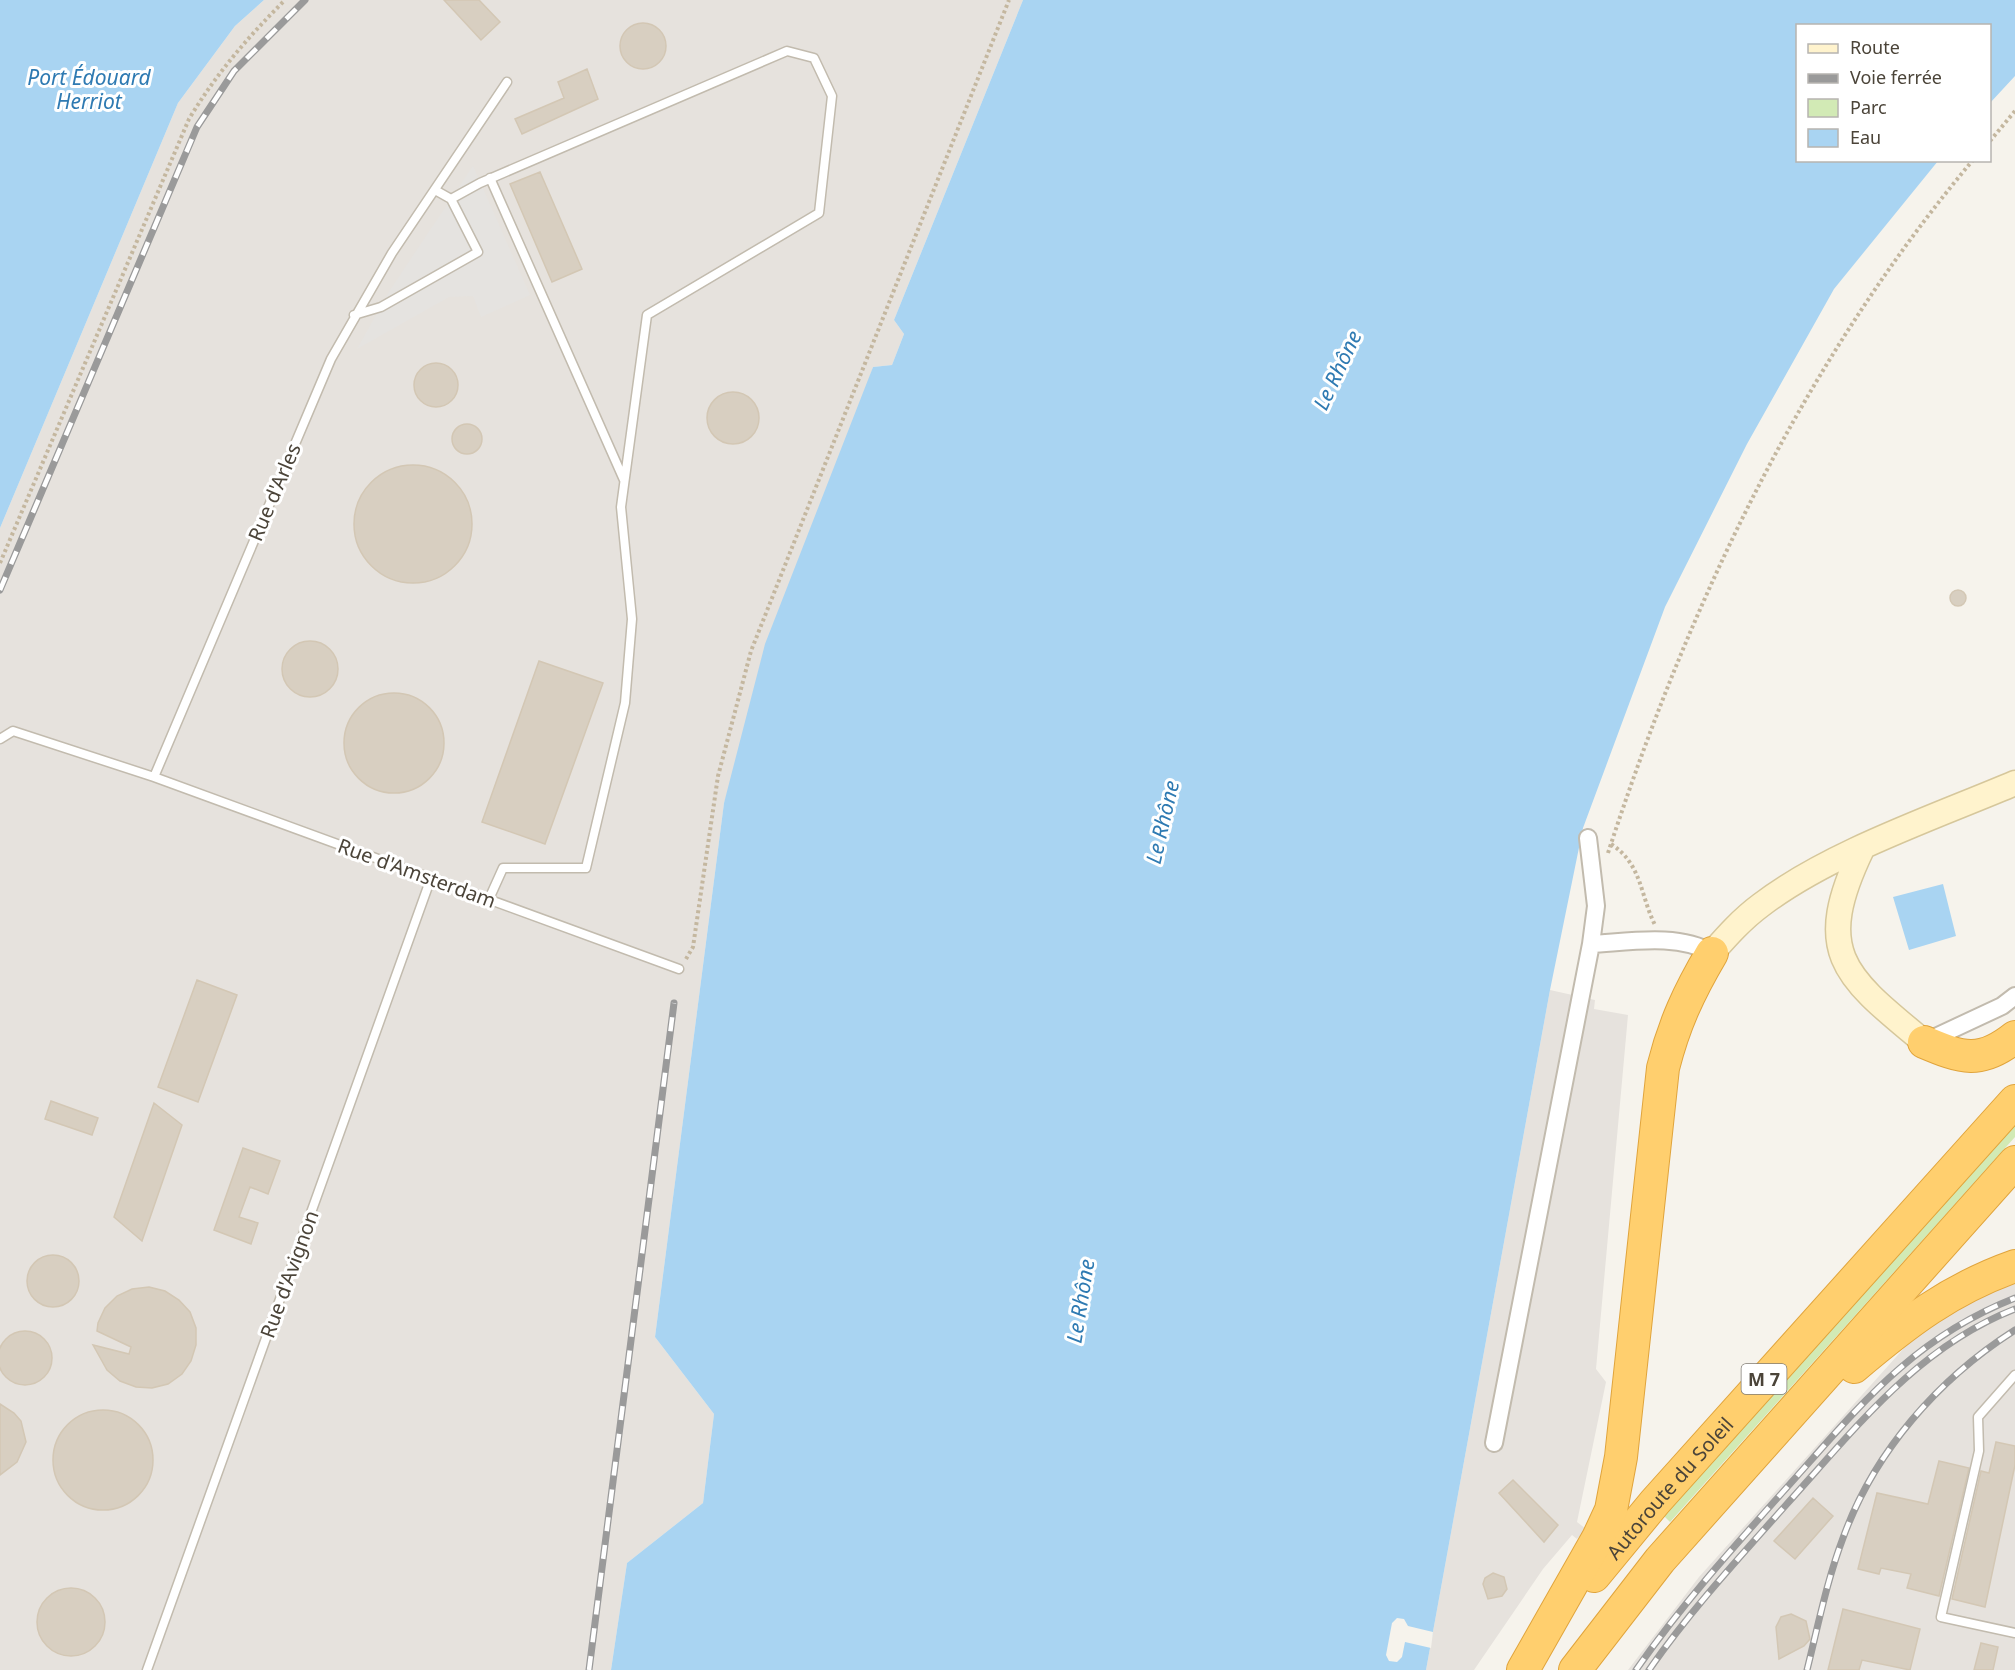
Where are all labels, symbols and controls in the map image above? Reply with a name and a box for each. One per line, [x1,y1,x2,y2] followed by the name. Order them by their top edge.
[1796,24,1991,162] legend
[1850,35,1900,59] text: Route
[27,63,152,115] water label: Port Édouard Herriot
[1850,65,1942,89] text: Voie ferrée
[1850,95,1887,119] text: Parc
[1850,125,1881,149] text: Eau
[1306,326,1368,414] water label: Le Rhône
[241,439,307,545] street label: Rue d'Arles
[1139,778,1185,866] water label: Le Rhône
[334,832,500,914] street label: Rue d'Amsterdam
[253,1206,325,1342] street label: Rue d'Avignon
[1060,1257,1100,1345] water label: Le Rhône
[1742,1364,1786,1394] road number: M 7
[1600,1411,1739,1565] street label: Autoroute du Soleil

